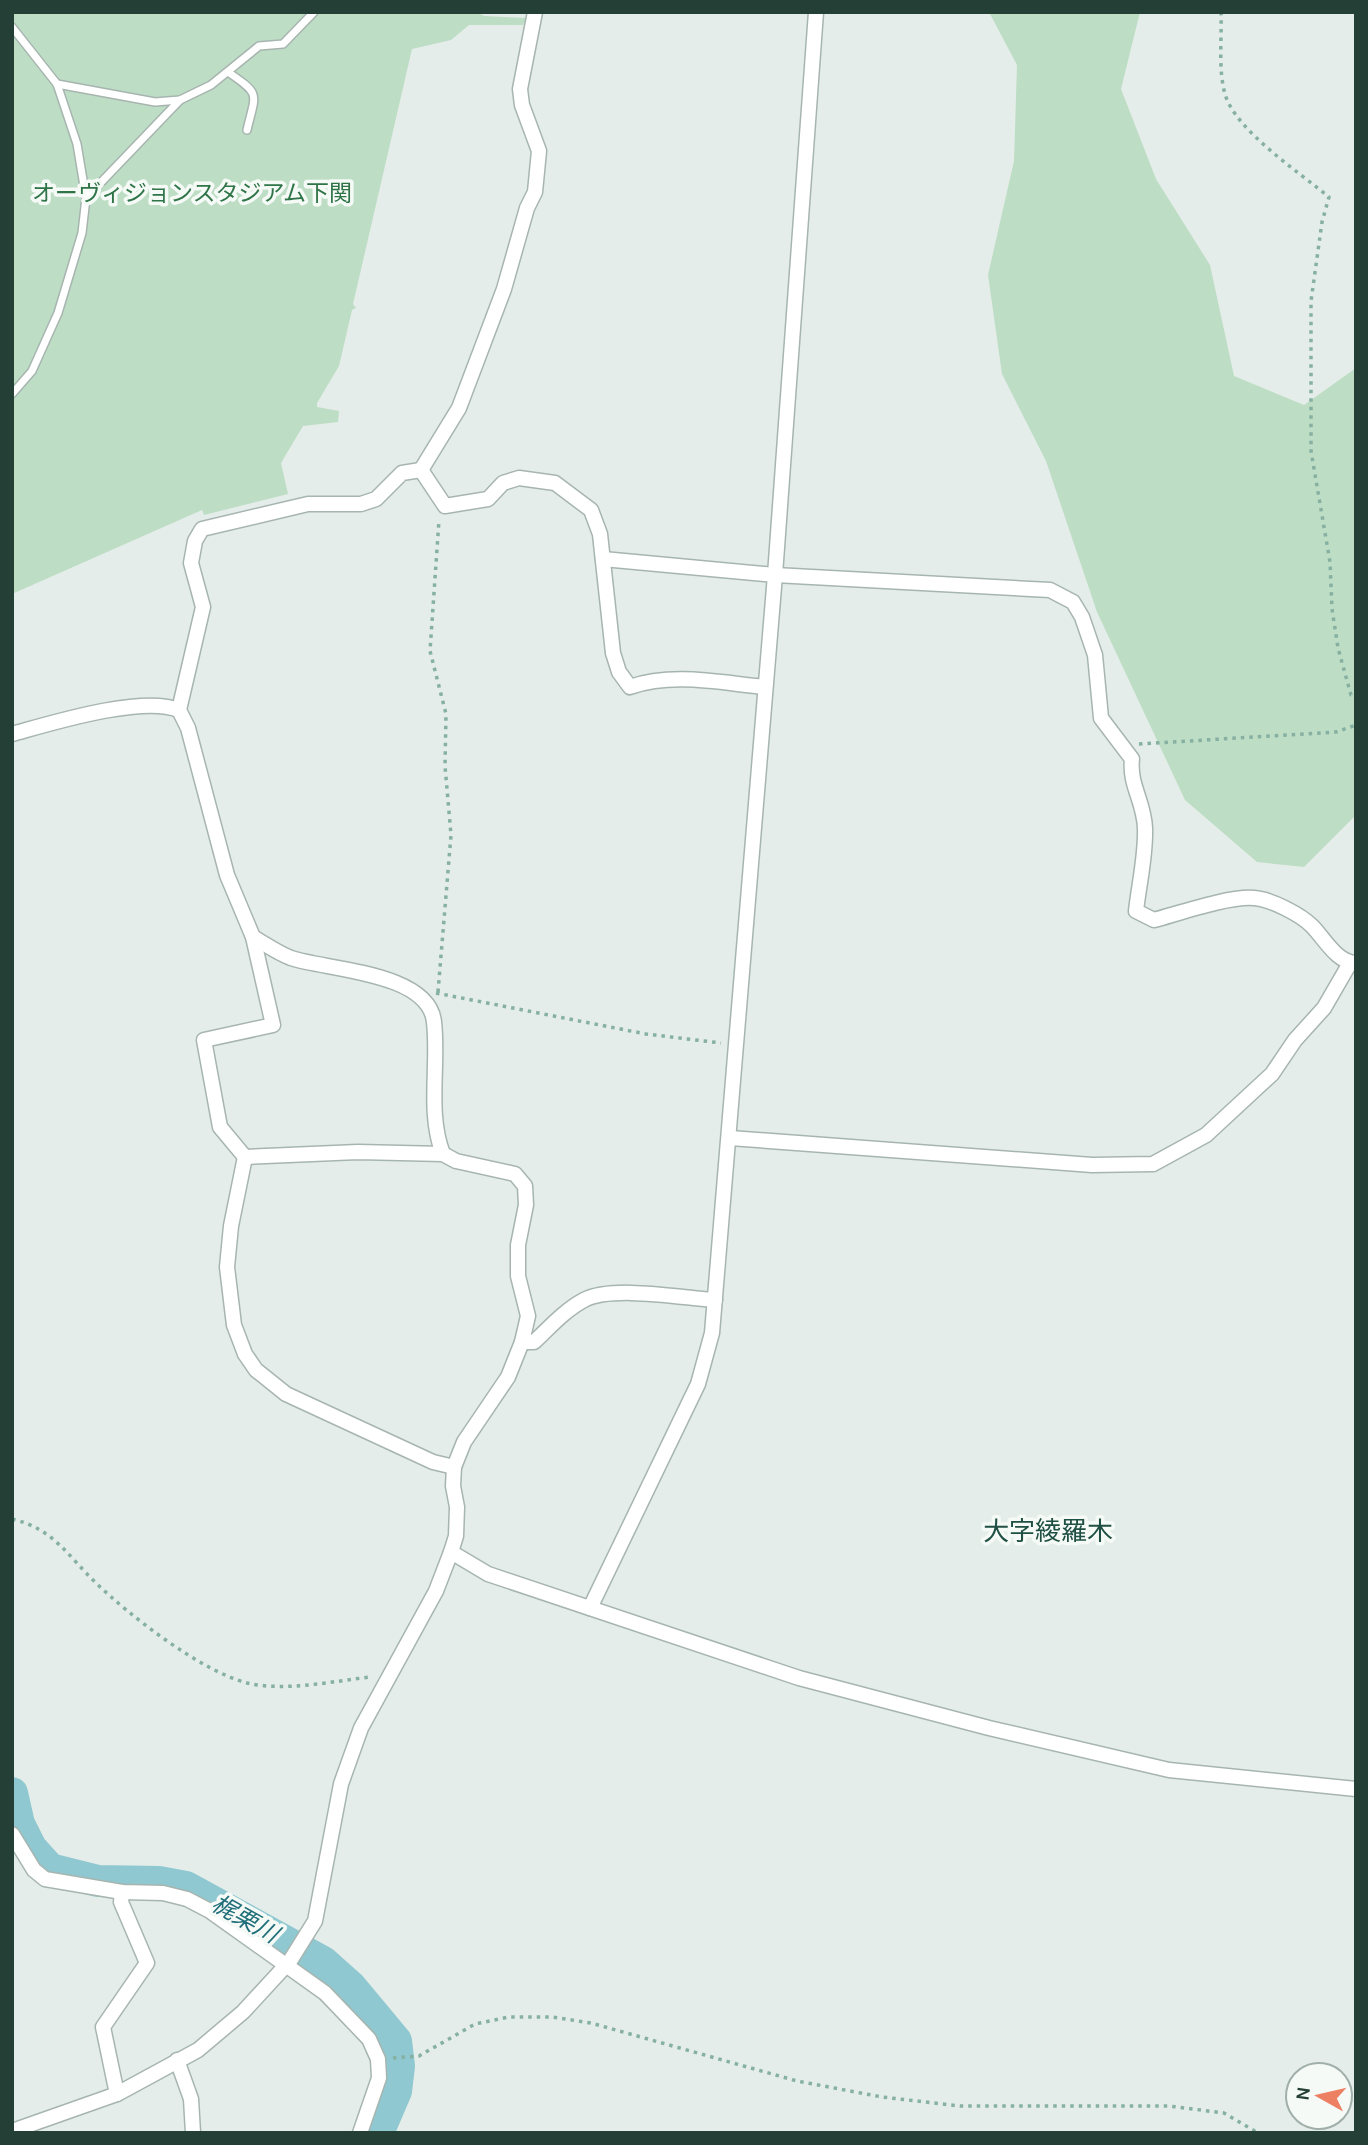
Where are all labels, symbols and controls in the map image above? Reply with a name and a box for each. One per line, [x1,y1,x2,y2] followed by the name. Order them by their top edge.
[32,180,352,207] park label: オーヴィジョンスタジアム下関
[983,1516,1113,1547] district label: 大字綾羅木
[207,1889,286,1950] water label: 梶栗川
[1284,2061,1354,2131] north arrow
[1291,2085,1315,2102] text: N

